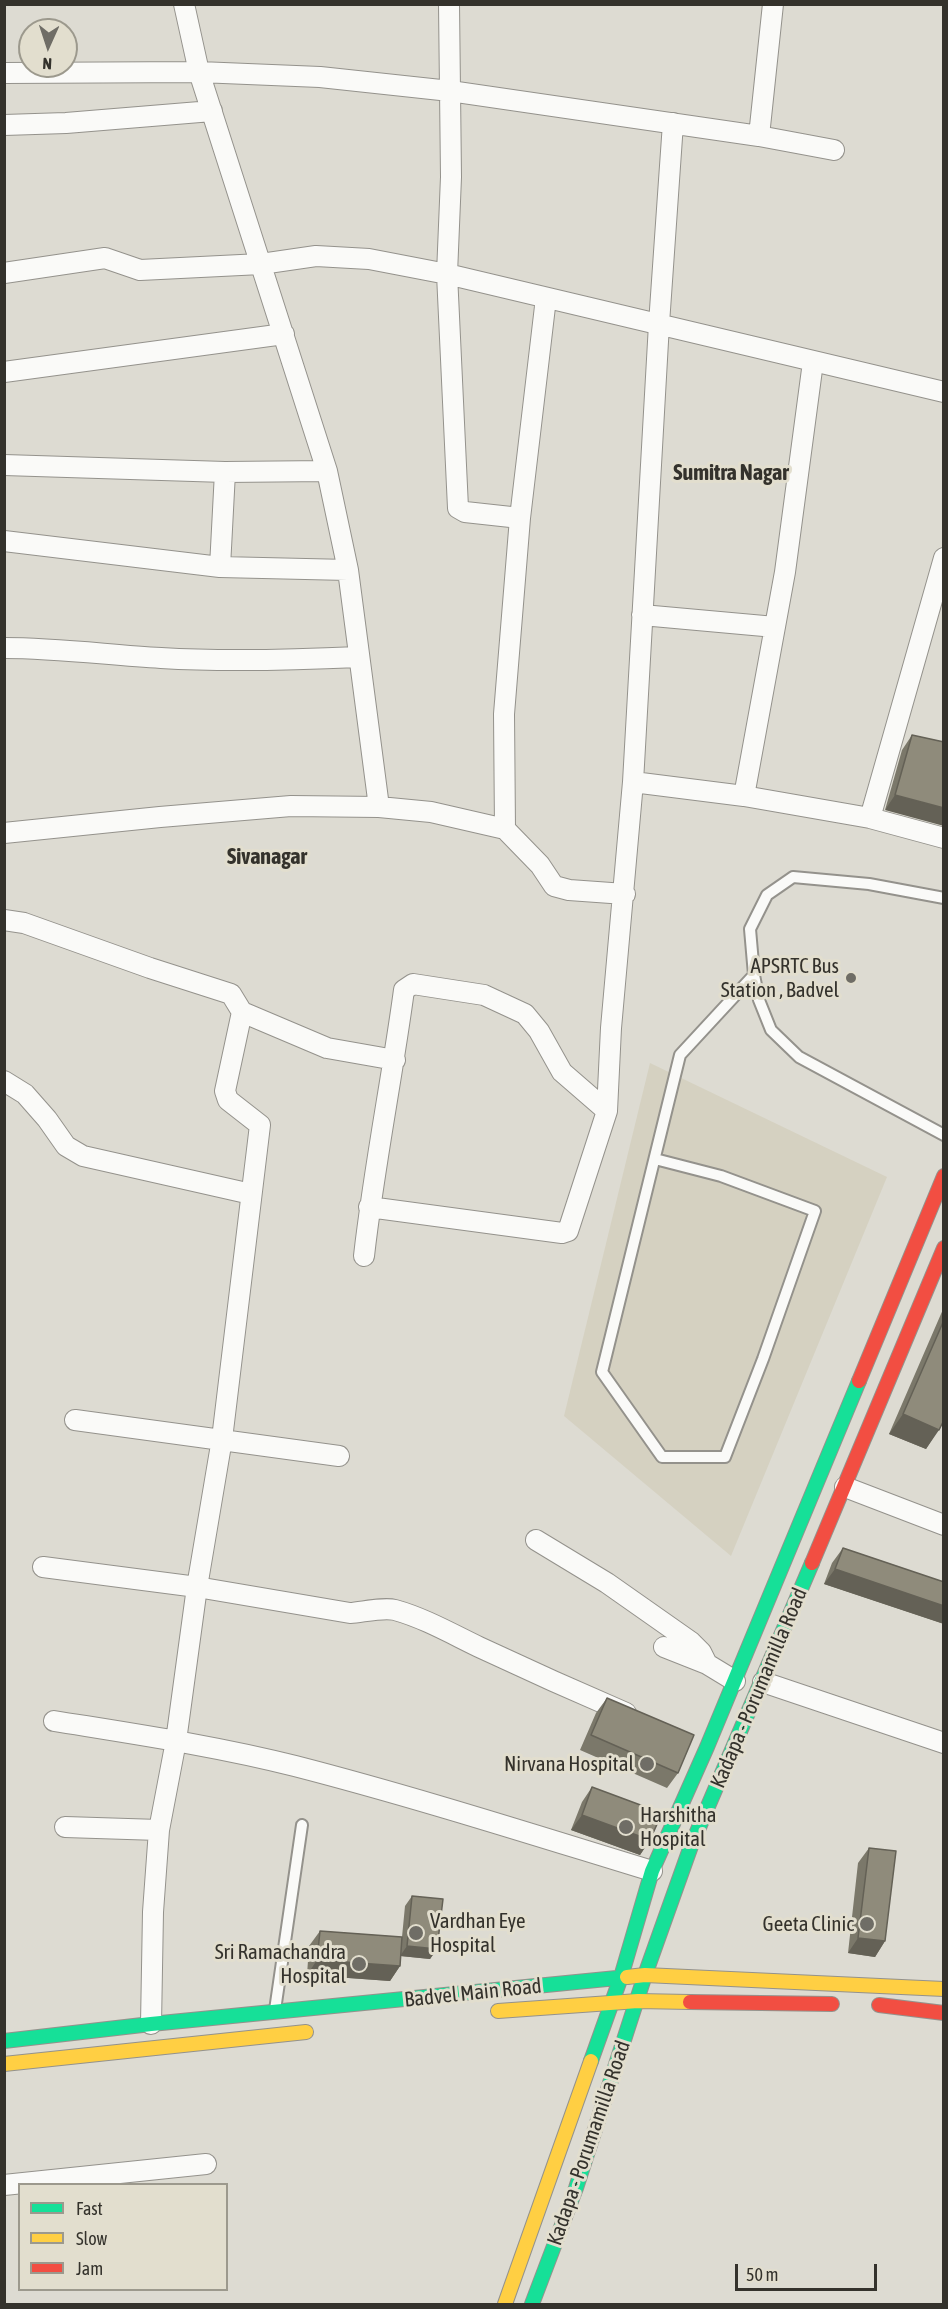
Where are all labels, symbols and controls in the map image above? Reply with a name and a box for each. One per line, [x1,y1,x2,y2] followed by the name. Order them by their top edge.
[18,18,78,78] north arrow
[42,55,52,73] text: N
[673,460,789,486] district label: Sumitra Nagar
[227,844,307,870] district label: Sivanagar
[721,953,839,1003] place label: APSRTC Bus Station , Badvel
[844,971,858,985] marker: APSRTC Bus Station , Badvel
[705,1584,813,1792] street label: Kadapa - Porumamilla Road
[504,1751,634,1777] place label: Nirvana Hospital
[638,1755,656,1773] marker: Nirvana Hospital
[640,1802,717,1852] place label: Harshitha Hospital
[617,1818,635,1836] marker: Harshitha Hospital
[430,1908,526,1958] place label: Vardhan Eye Hospital
[763,1911,854,1937] place label: Geeta Clinic
[858,1915,876,1933] marker: Geeta Clinic
[407,1924,425,1942] marker: Vardhan Eye Hospital
[215,1939,346,1989] place label: Sri Ramachandra Hospital
[350,1955,368,1973] marker: Sri Ramachandra Hospital
[403,1973,543,2013] street label: Badvel Main Road
[542,2037,636,2249] street label: Kadapa - Porumamilla Road
[18,2183,228,2291] legend
[76,2198,103,2219] text: Fast
[76,2228,107,2249] text: Slow
[738,2252,880,2290] scale bar
[76,2258,103,2279] text: Jam
[746,2264,778,2285] text: 50 m

